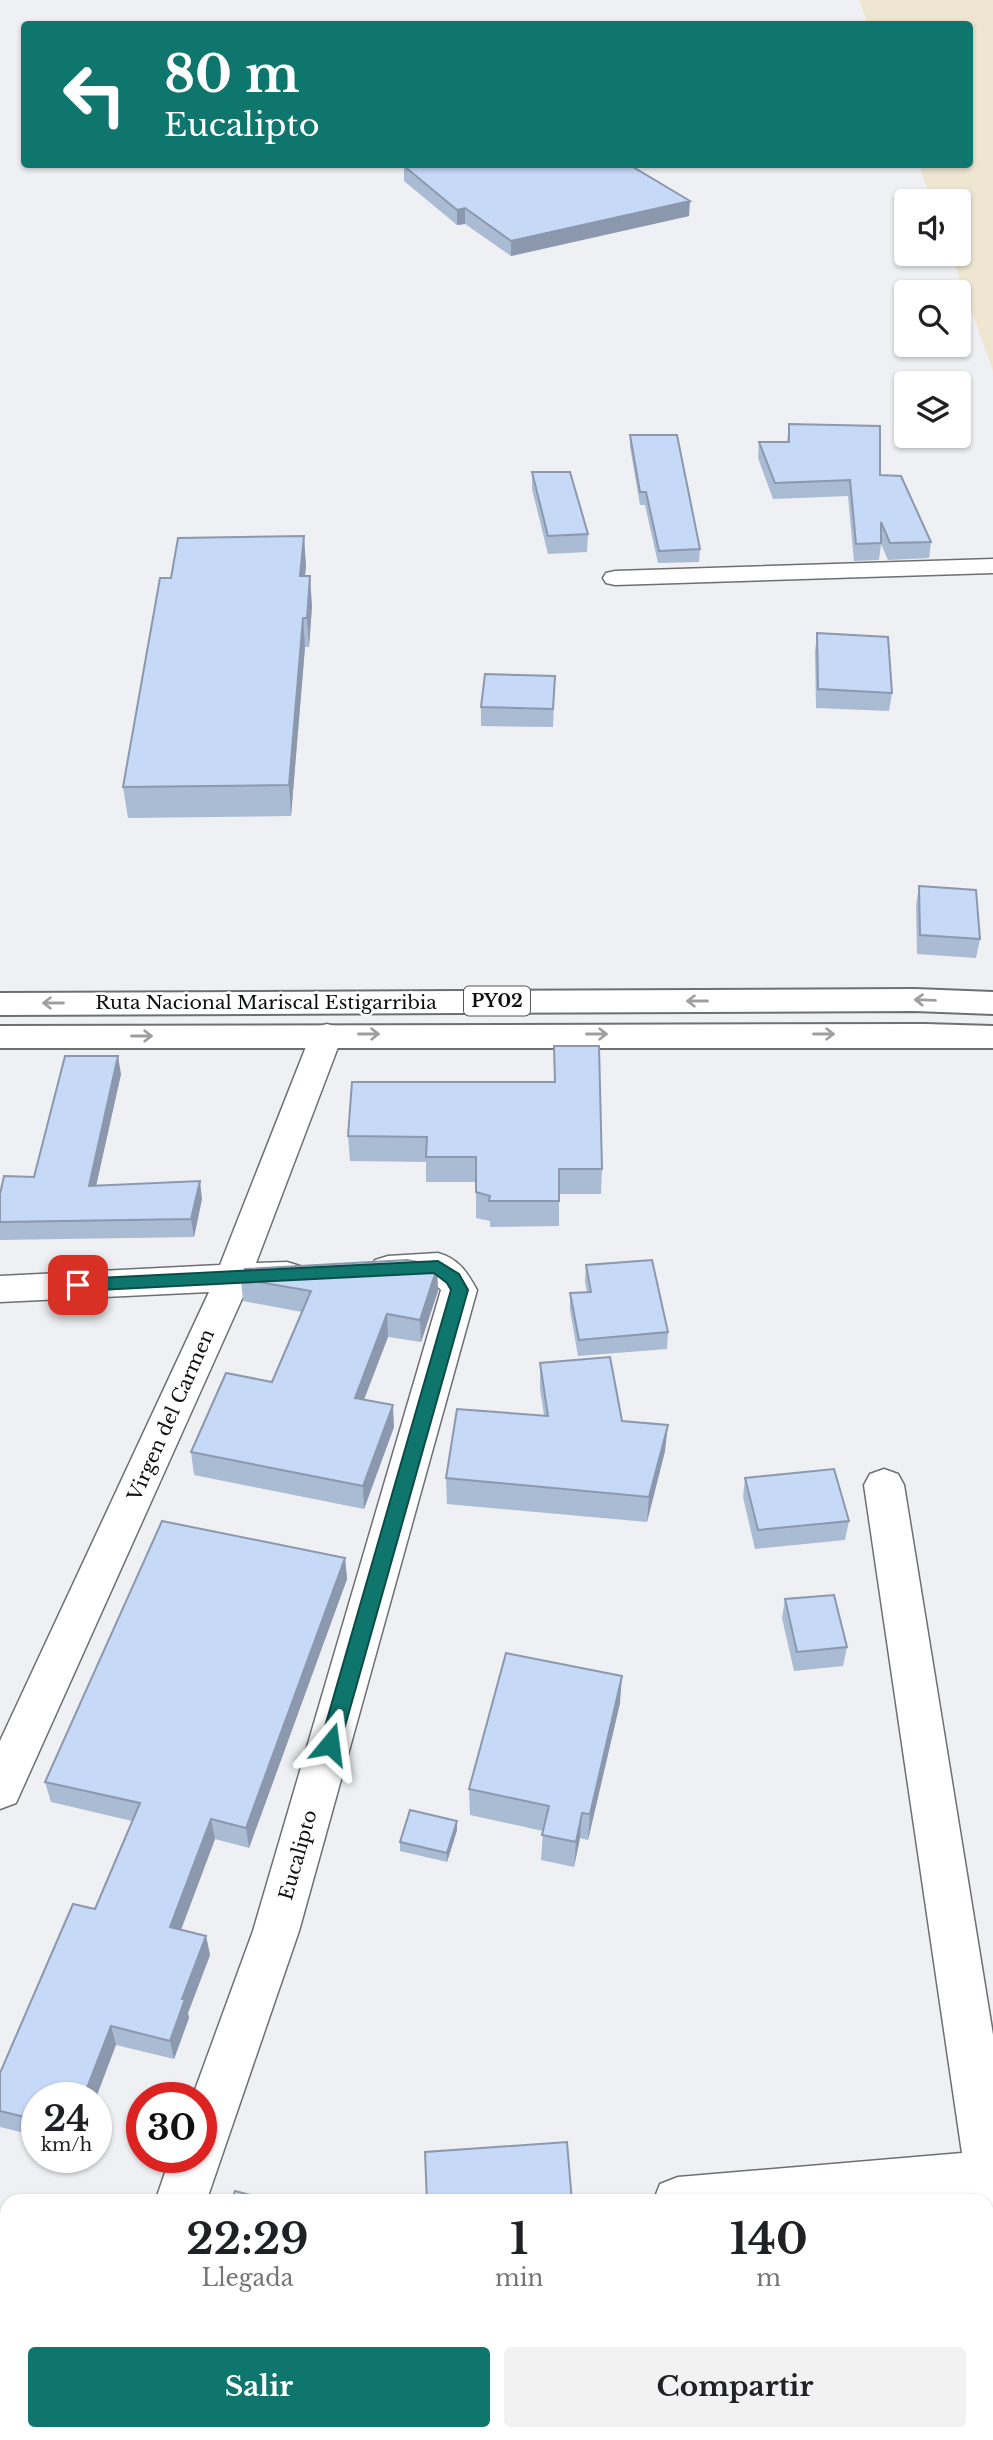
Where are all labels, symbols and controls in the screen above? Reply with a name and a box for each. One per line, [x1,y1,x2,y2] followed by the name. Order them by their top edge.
[164,44,299,105] text: 80 m
[49,49,140,140] icon: left
[164,105,320,145] text: Eucalipto
[894,189,971,448] map controls
[894,189,971,266] button: sound
[894,280,971,357] button: search
[894,371,971,448] button: layers
[464,986,530,1016] road number: PY02
[95,991,437,1014] street label: Ruta Nacional Mariscal Estigarribia
[686,994,709,1008] one-way arrow
[914,994,937,1007] one-way arrow
[42,997,65,1010] one-way arrow
[357,1027,380,1041] one-way arrow
[585,1027,608,1041] one-way arrow
[812,1027,835,1041] one-way arrow
[130,1029,153,1043] one-way arrow
[48,1255,108,1315] pin
[59,1266,97,1304] icon: arrive
[122,1326,219,1505] street label: Virgen del Carmen
[293,1707,367,1781] position arrow
[274,1807,322,1903] street label: Eucalipto
[126,2082,217,2173] speed limit sign: 30
[43,2097,90,2140] text: 24
[41,2134,92,2156] text: km/h
[186,2213,309,2265] text: 22:29
[510,2213,528,2265] text: 1
[730,2213,808,2265] text: 140
[201,2264,294,2292] text: Llegada
[495,2264,543,2292] text: min
[756,2264,781,2292] text: m
[28,2347,490,2427] button: Salir
[504,2347,966,2427] button: Compartir

